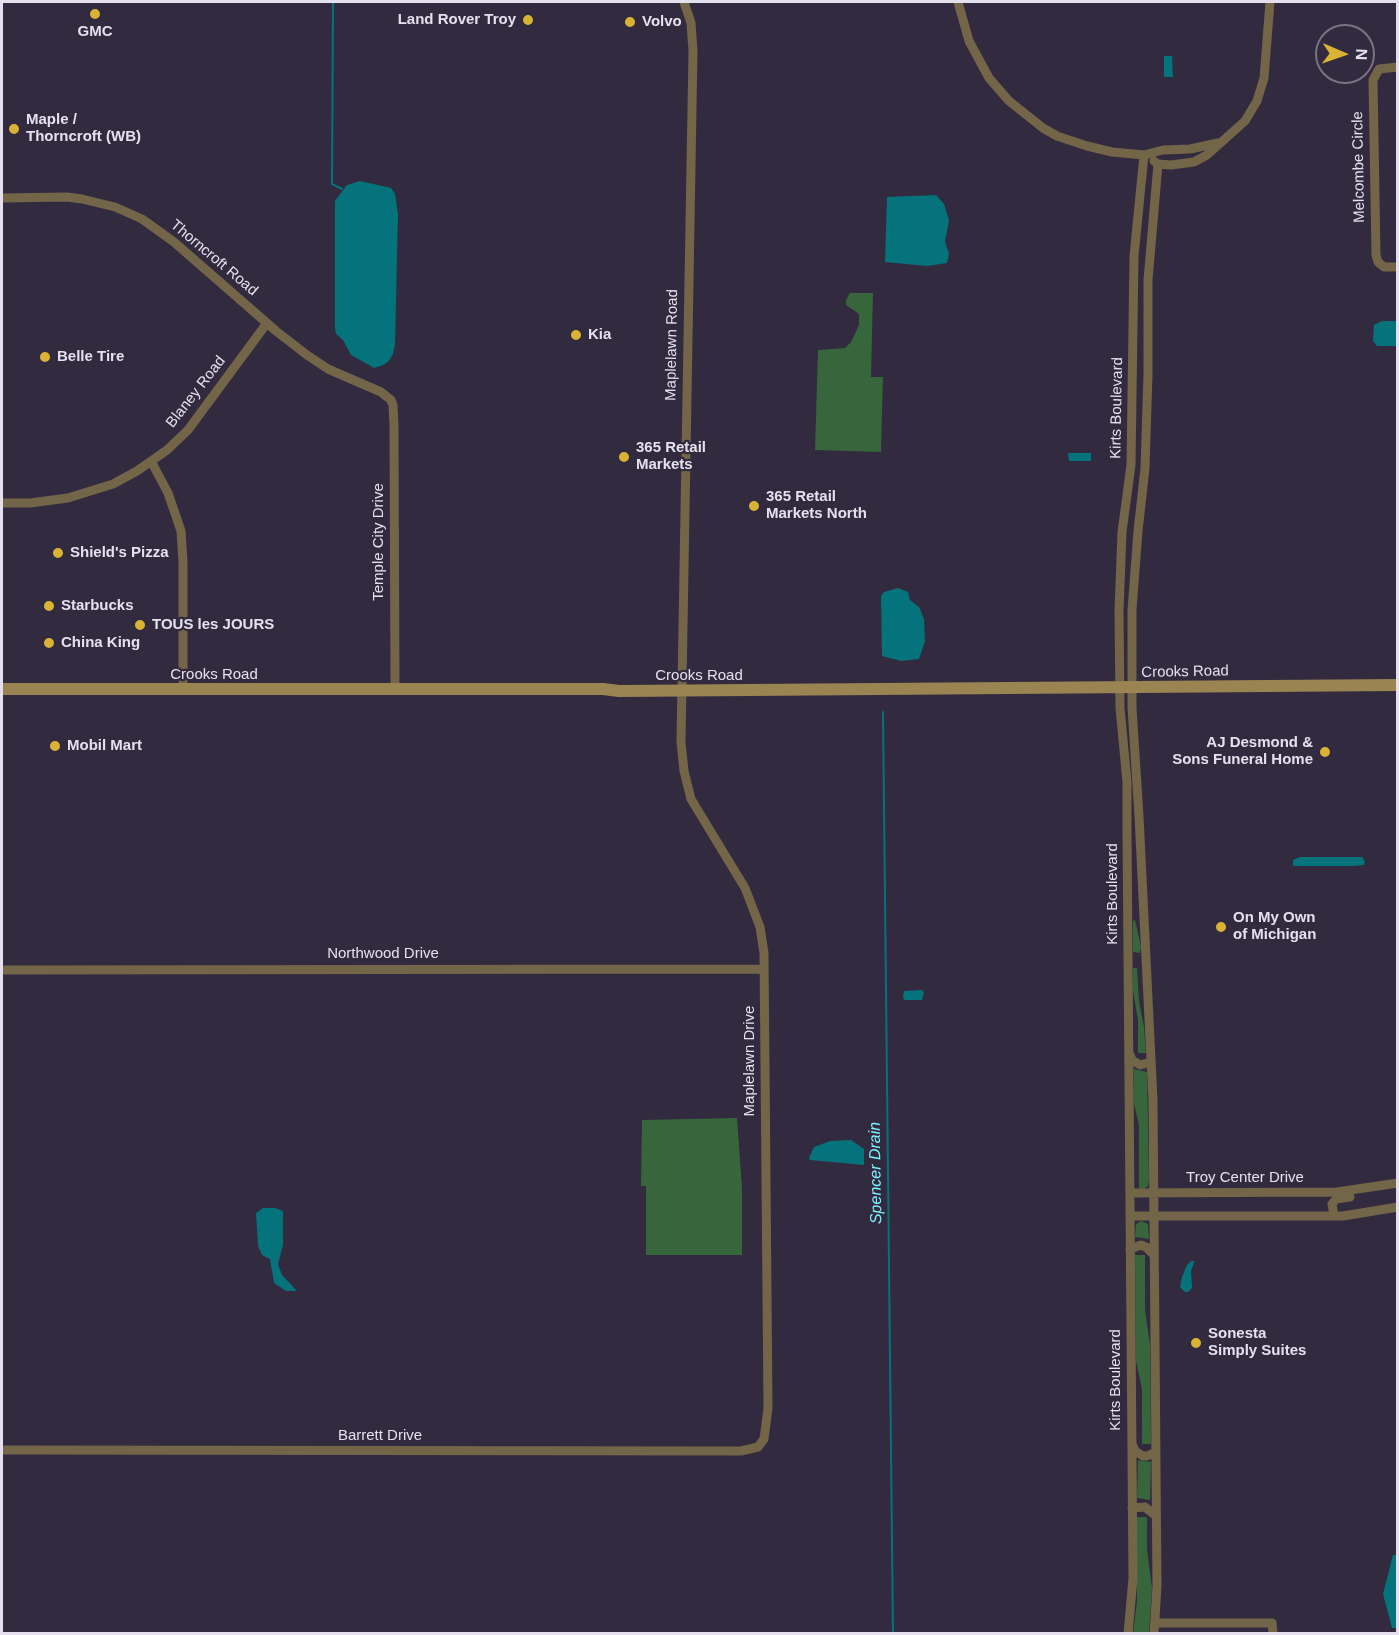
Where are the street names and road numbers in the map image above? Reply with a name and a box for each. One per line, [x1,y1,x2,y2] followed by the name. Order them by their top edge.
[1349,111,1369,223] street label: Melcombe Circle
[167,216,261,300] street label: Thorncroft Road
[662,289,682,401] street label: Maplelawn Road
[162,353,230,431] street label: Blaney Road
[1107,357,1127,459] street label: Kirts Boulevard
[370,483,388,601] street label: Temple City Drive
[1141,662,1229,682] street label: Crooks Road
[170,666,258,684] street label: Crooks Road
[655,667,743,685] street label: Crooks Road
[1104,843,1122,945] street label: Kirts Boulevard
[327,945,439,963] street label: Northwood Drive
[741,1006,759,1116] street label: Maplelawn Drive
[1186,1169,1304,1187] street label: Troy Center Drive
[1107,1329,1125,1431] street label: Kirts Boulevard
[338,1427,422,1445] street label: Barrett Drive

